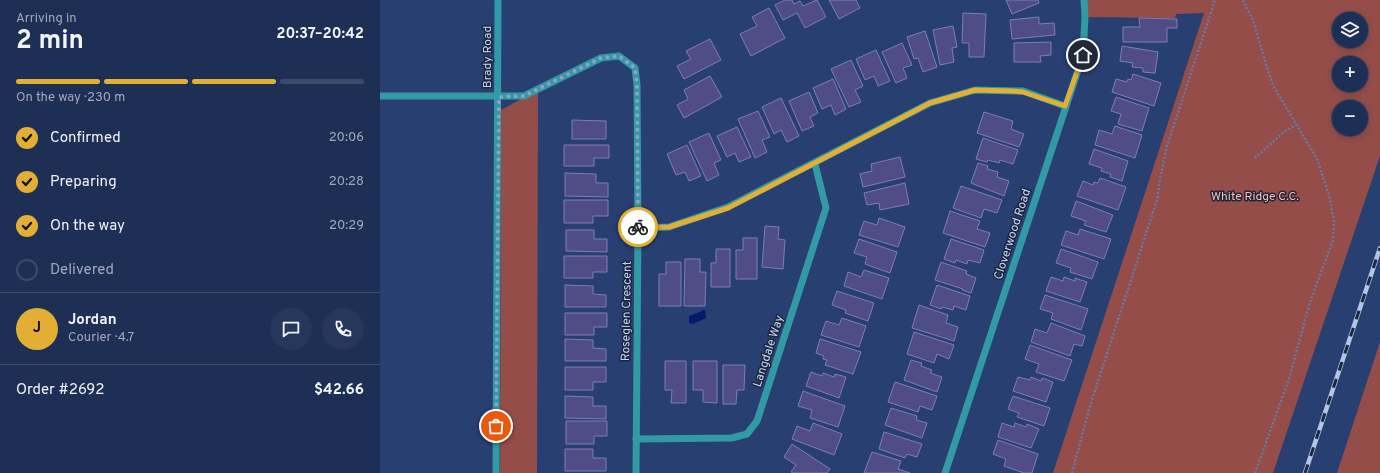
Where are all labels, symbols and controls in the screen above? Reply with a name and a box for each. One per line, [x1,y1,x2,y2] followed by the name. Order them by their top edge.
[16,11,77,27] text: Arriving in
[1332,12,1368,136] map controls
[1332,12,1368,48] button: layers
[16,25,84,58] text: 2 min
[276,25,364,44] text: 20:37–20:42
[480,26,496,88] street label: Brady Road
[1066,38,1100,72] pin
[1072,44,1094,66] icon: home
[1332,56,1368,92] button: +
[16,90,125,106] text: On the way · 230 m
[1332,100,1368,136] button: −
[16,127,38,149] icon: check
[50,129,121,148] text: Confirmed
[329,130,364,146] text: 20:06
[16,171,38,193] icon: check
[50,173,117,192] text: Preparing
[329,174,364,190] text: 20:28
[991,187,1035,282] street label: Cloverwood Road
[1211,189,1299,205] park label: White Ridge C.C.
[618,207,658,247] courier
[16,215,38,237] icon: check
[627,216,649,238] icon: bike
[50,217,125,236] text: On the way
[329,218,364,234] text: 20:29
[50,261,114,280] text: Delivered
[618,261,636,361] street label: Roseglen Crescent
[270,308,312,350] button: chat
[322,308,364,350] button: phone
[68,311,117,330] text: Jordan
[750,313,788,389] street label: Langdale Way
[33,319,41,338] text: J
[68,330,134,346] text: Courier · 4.7
[16,381,104,400] text: Order #2692
[314,381,364,400] text: $42.66
[479,409,513,443] pin
[485,415,507,437] icon: bag

